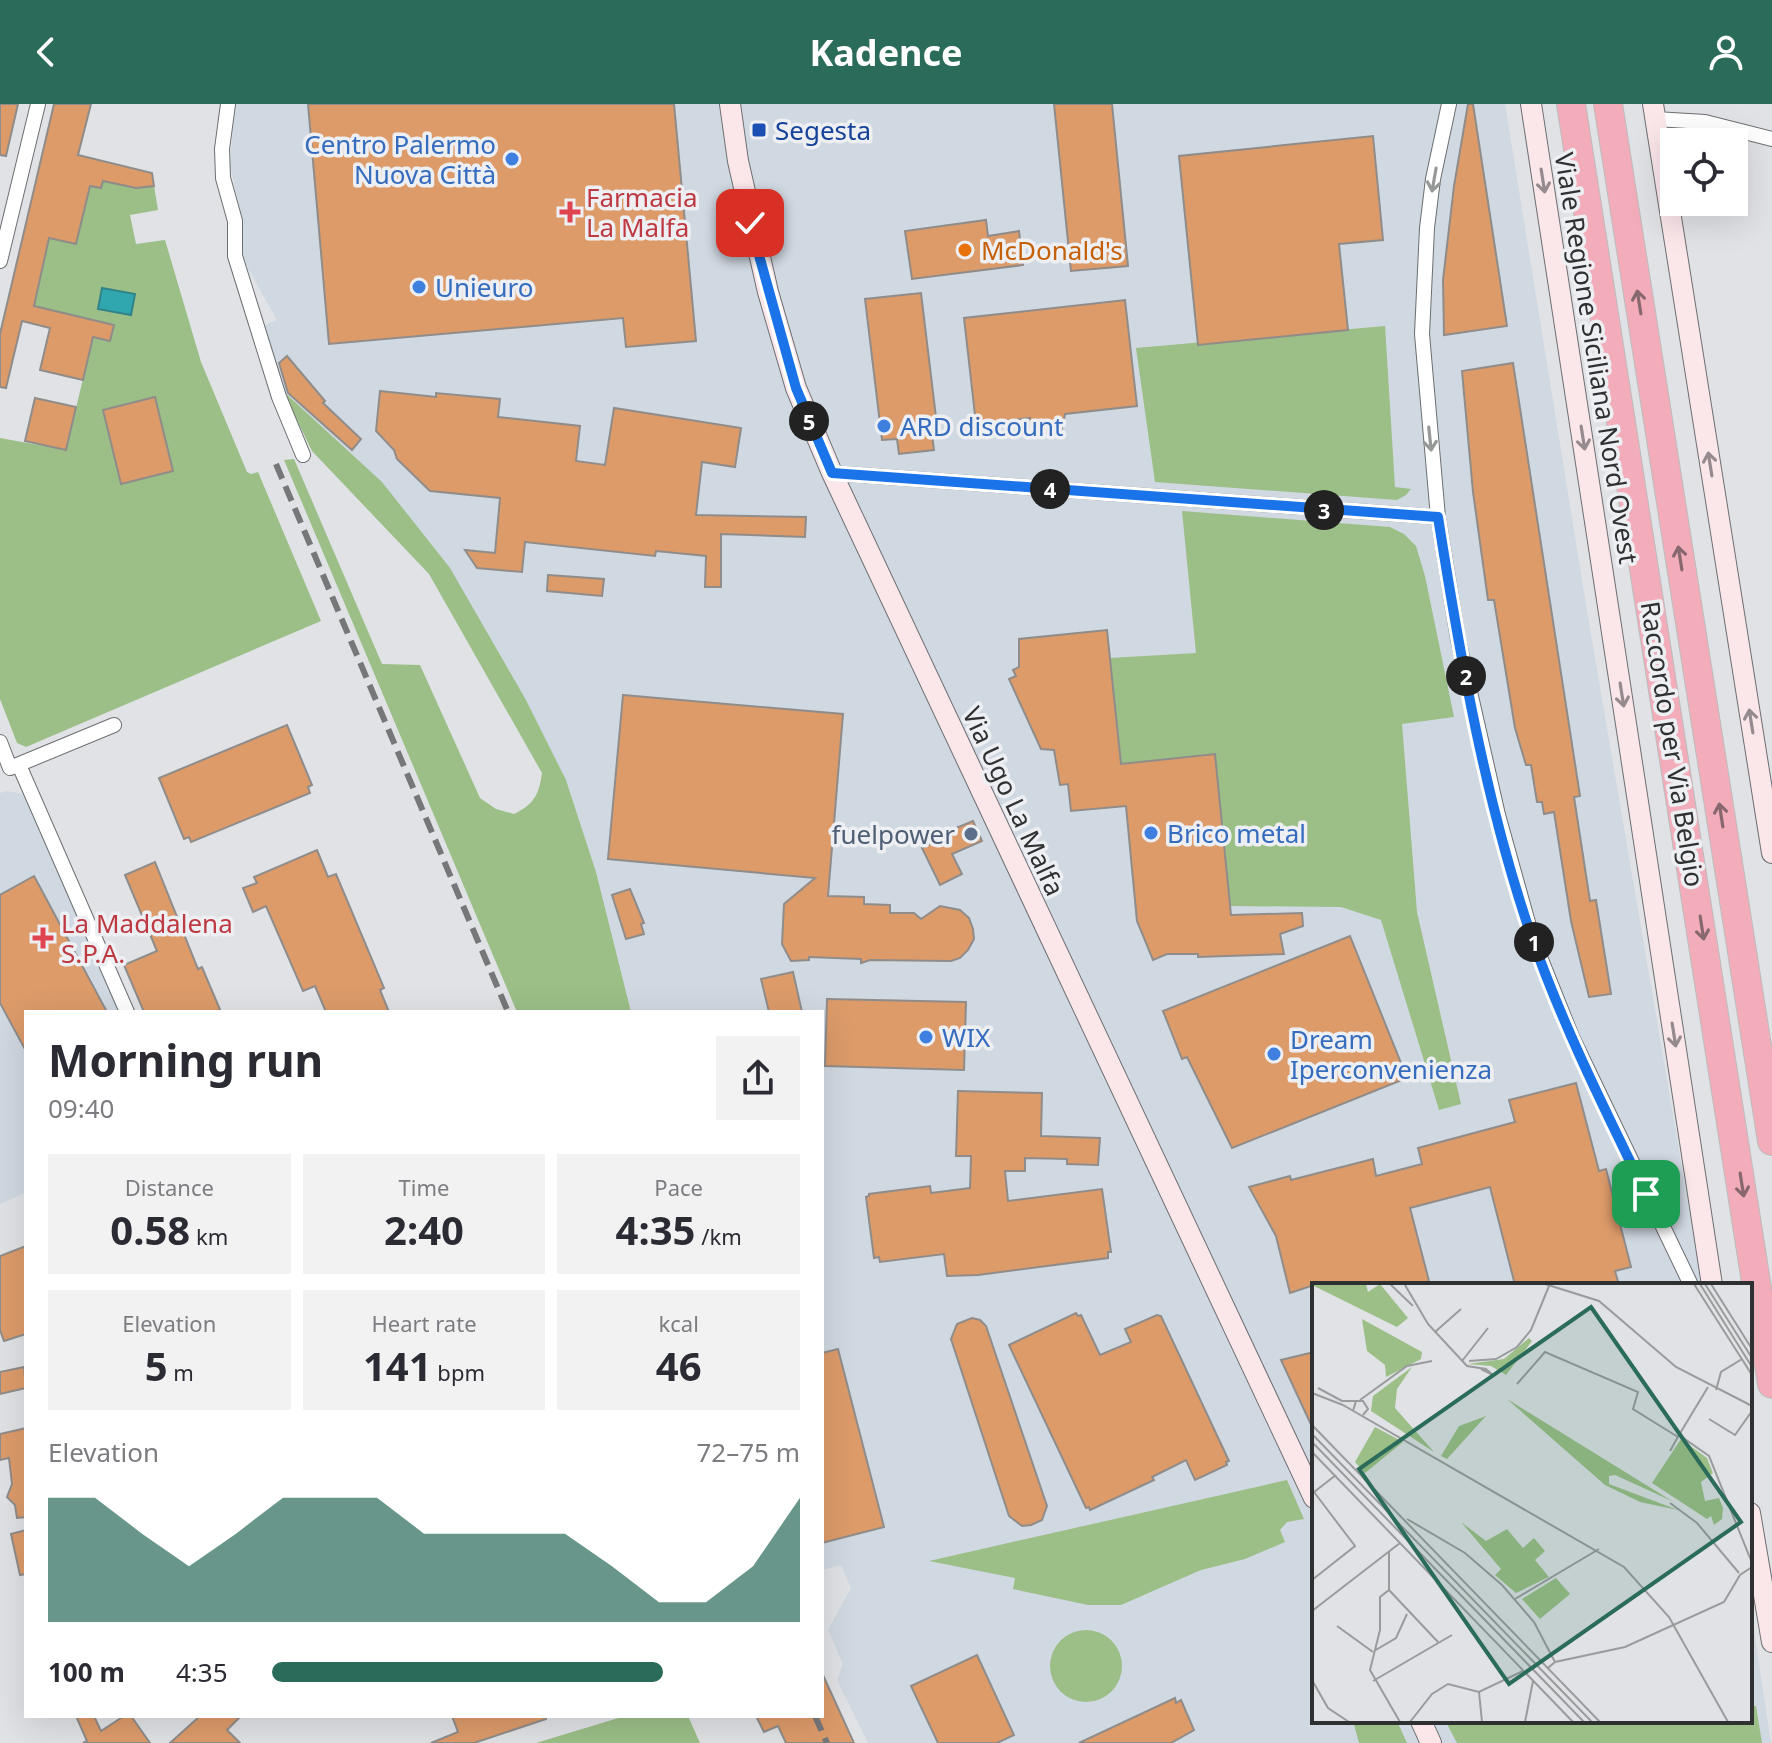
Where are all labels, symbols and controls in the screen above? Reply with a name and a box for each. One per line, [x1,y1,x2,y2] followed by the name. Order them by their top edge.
[809,28,963,77] text: Kadence
[24,30,68,74] icon: back
[1704,30,1748,74] icon: person
[775,112,871,148] place label: Segesta
[750,121,768,139] marker: Segesta
[304,126,496,192] place label: Centro Palermo Nuova Città
[1660,128,1748,216] map controls
[1660,128,1748,216] button: locate
[503,150,521,168] marker: Centro Palermo Nuova Città
[1547,150,1647,566] street label: Viale Regione Siciliana Nord Ovest
[1425,167,1440,193] one-way arrow
[1536,168,1551,193] one-way arrow
[586,179,698,245] place label: Farmacia La Malfa
[716,189,784,257] pin
[728,201,772,245] icon: check
[561,203,579,221] marker: Farmacia La Malfa
[981,232,1123,268] place label: McDonald's
[956,241,974,259] marker: McDonald's
[435,269,533,305] place label: Unieuro
[410,278,428,296] marker: Unieuro
[1631,289,1646,315] one-way arrow
[789,401,829,441] pin: 5
[803,406,815,436] text: 5
[900,408,1063,444] place label: ARD discount
[875,417,893,435] marker: ARD discount
[1576,425,1591,450] one-way arrow
[1423,426,1438,452] one-way arrow
[1702,452,1717,477] one-way arrow
[1030,469,1070,509] pin: 4
[1044,474,1056,504] text: 4
[1304,490,1344,530] pin: 3
[1318,495,1330,525] text: 3
[1672,546,1687,572] one-way arrow
[1633,599,1713,889] street label: Raccordo per Via Belgio
[1446,656,1486,696] pin: 2
[1460,661,1472,691] text: 2
[1615,682,1630,707] one-way arrow
[954,701,1074,901] street label: Via Ugo La Malfa
[1743,709,1758,734] one-way arrow
[1713,803,1728,828] one-way arrow
[1167,815,1306,851] place label: Brico metal
[832,816,955,852] place label: fuelpower
[1142,824,1160,842] marker: Brico metal
[962,825,980,843] marker: fuelpower
[61,905,233,971] place label: La Maddalena S.P.A.
[1695,915,1710,940] one-way arrow
[1514,922,1554,962] pin: 1
[32,927,54,949] marker: La Maddalena S.P.A.
[1528,927,1540,957] text: 1
[942,1019,991,1055] place label: WIX
[1290,1021,1492,1087] place label: Dream Iperconvenienza
[1667,1022,1682,1047] one-way arrow
[917,1028,935,1046] marker: WIX
[48,1030,323,1090] text: Morning run
[716,1036,800,1120] button: share
[1265,1045,1283,1063] marker: Dream Iperconvenienza
[48,1090,114,1126] text: 09:40
[1612,1160,1680,1228] pin
[1735,1171,1750,1197] one-way arrow
[125,1172,214,1202] text: Distance
[399,1172,449,1202] text: Time
[654,1172,703,1202] text: Pace
[1624,1172,1668,1216] icon: arrive
[110,1202,190,1257] text: 0.58
[384,1202,464,1257] text: 2:40
[616,1202,695,1257] text: 4:35
[190,1221,228,1251] text: km
[695,1221,742,1251] text: /km
[1312,1283,1752,1723] inset map
[122,1308,216,1338] text: Elevation
[371,1308,477,1338] text: Heart rate
[659,1308,699,1338] text: kcal
[145,1338,168,1393] text: 5
[363,1338,432,1393] text: 141
[656,1338,702,1393] text: 46
[168,1357,194,1387] text: m
[432,1357,485,1387] text: bpm
[48,1434,159,1470] text: Elevation
[696,1434,800,1470] text: 72–75 m
[48,1654,125,1690] text: 100 m
[176,1654,228,1690] text: 4:35

